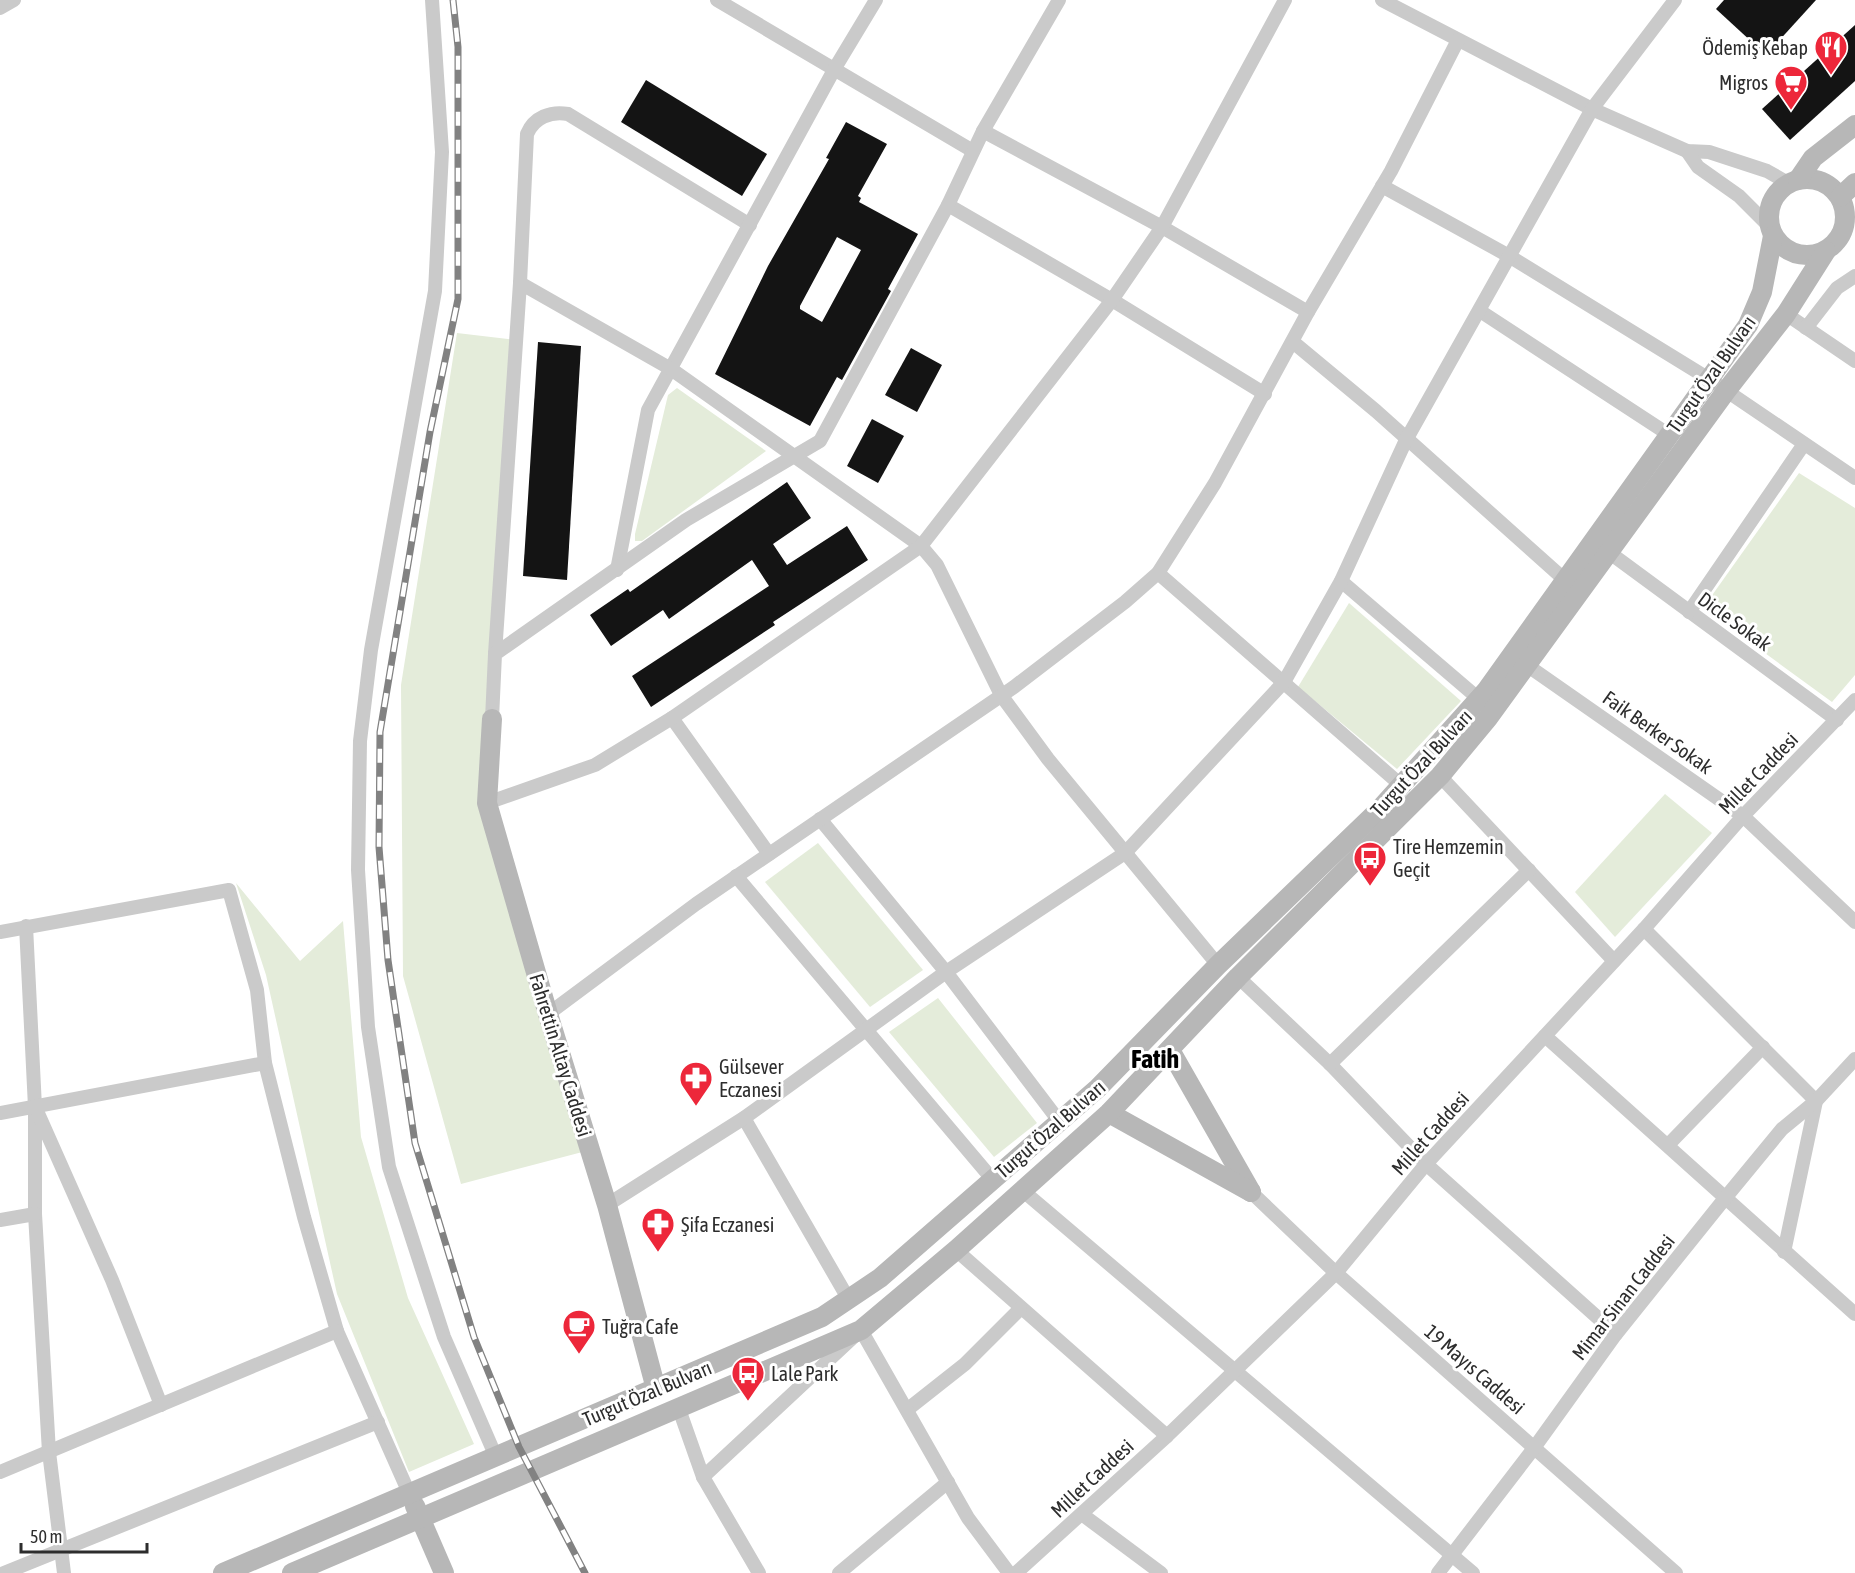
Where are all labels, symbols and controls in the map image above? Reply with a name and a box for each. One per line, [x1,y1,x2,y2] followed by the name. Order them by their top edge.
[1813,29,1849,76] restaurant icon: Ödemiş Kebap
[1702,36,1808,59] place label: Ödemiş Kebap
[1773,64,1809,111] supermarket icon: Migros
[1719,71,1768,94] place label: Migros
[1662,311,1760,437] street label: Turgut Özal Bulvarı
[1694,587,1776,655] street label: Dicle Sokak
[1599,686,1717,778] street label: Faik Berker Sokak
[1366,705,1476,821] street label: Turgut Özal Bulvarı
[1714,728,1802,818] street label: Millet Caddesi
[1393,835,1504,881] place label: Tire Hemzemin Geçit
[1352,840,1388,887] bus stop icon: Tire Hemzemin Geçit
[525,971,597,1139] street label: Fahrettin Altay Caddesi
[1131,1044,1179,1074] district label: Fatih
[719,1055,785,1101] place label: Gülsever Eczanesi
[678,1060,714,1107] pharmacy icon: Gülsever Eczanesi
[990,1075,1110,1183] street label: Turgut Özal Bulvarı
[1387,1087,1473,1179] street label: Millet Caddesi
[640,1206,676,1253] pharmacy icon: Şifa Eczanesi
[681,1213,774,1236] place label: Şifa Eczanesi
[1567,1230,1679,1364] street label: Mimar Sinan Caddesi
[561,1308,597,1355] cafe icon: Tuğra Cafe
[602,1315,678,1338] place label: Tuğra Cafe
[1420,1319,1530,1419] street label: 19 Mayıs Caddesi
[579,1355,715,1431] street label: Turgut Özal Bulvarı
[730,1355,766,1402] bus stop icon: Lale Park
[771,1362,839,1385] place label: Lale Park
[1046,1434,1138,1522] street label: Millet Caddesi
[21,1516,147,1554] scale bar
[30,1526,62,1547] text: 50 m

